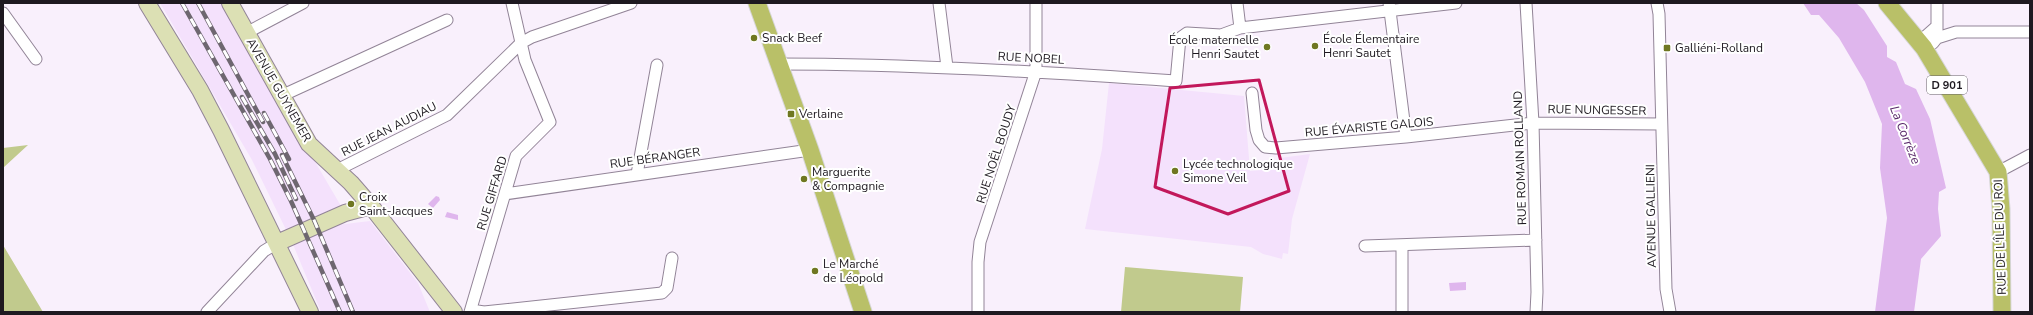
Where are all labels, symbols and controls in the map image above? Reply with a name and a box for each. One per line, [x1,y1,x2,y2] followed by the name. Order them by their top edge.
[762,30,823,46] place label: Snack Beef
[1323,31,1419,61] place label: École Élementaire Henri Sautet
[1169,32,1260,62] place label: École maternelle Henri Sautet
[749,33,759,43] marker: Snack Beef
[243,35,315,145] street label: AVENUE GUYNEMER
[1675,40,1763,56] place label: Galliéni-Rolland
[1310,41,1320,51] marker: École Élementaire Henri Sautet
[1262,42,1272,52] marker: École maternelle Henri Sautet
[1662,43,1672,53] marker: Galliéni-Rolland
[997,48,1065,68] street label: RUE NOBEL
[1927,76,1967,94] road number: D 901
[1510,90,1530,226] street label: RUE ROMAIN ROLLAND
[339,98,439,160] street label: RUE JEAN AUDIAU
[1548,101,1646,119] street label: RUE NUNGESSER
[972,102,1020,206] street label: RUE NOËL BOUDY
[1885,103,1925,167] water label: La Corrèze
[798,106,843,122] place label: Verlaine
[786,109,796,119] marker: Verlaine
[1304,113,1434,141] street label: RUE ÉVARISTE GALOIS
[609,144,701,172] street label: RUE BÉRANGER
[473,154,511,232] street label: RUE GIFFARD
[1183,156,1293,186] place label: Lycée technologique Simone Veil
[812,164,884,194] place label: Marguerite & Compagnie
[1642,164,1660,268] street label: AVENUE GALLIENI
[1170,166,1180,176] marker: Lycée technologique Simone Veil
[799,174,809,184] marker: Marguerite & Compagnie
[1990,179,2010,295] street label: RUE DE L'ÎLE DU ROI
[359,189,433,219] place label: Croix Saint-Jacques
[346,199,356,209] marker: Croix Saint-Jacques
[823,256,883,286] place label: Le Marché de Léopold
[810,266,820,276] marker: Le Marché de Léopold

